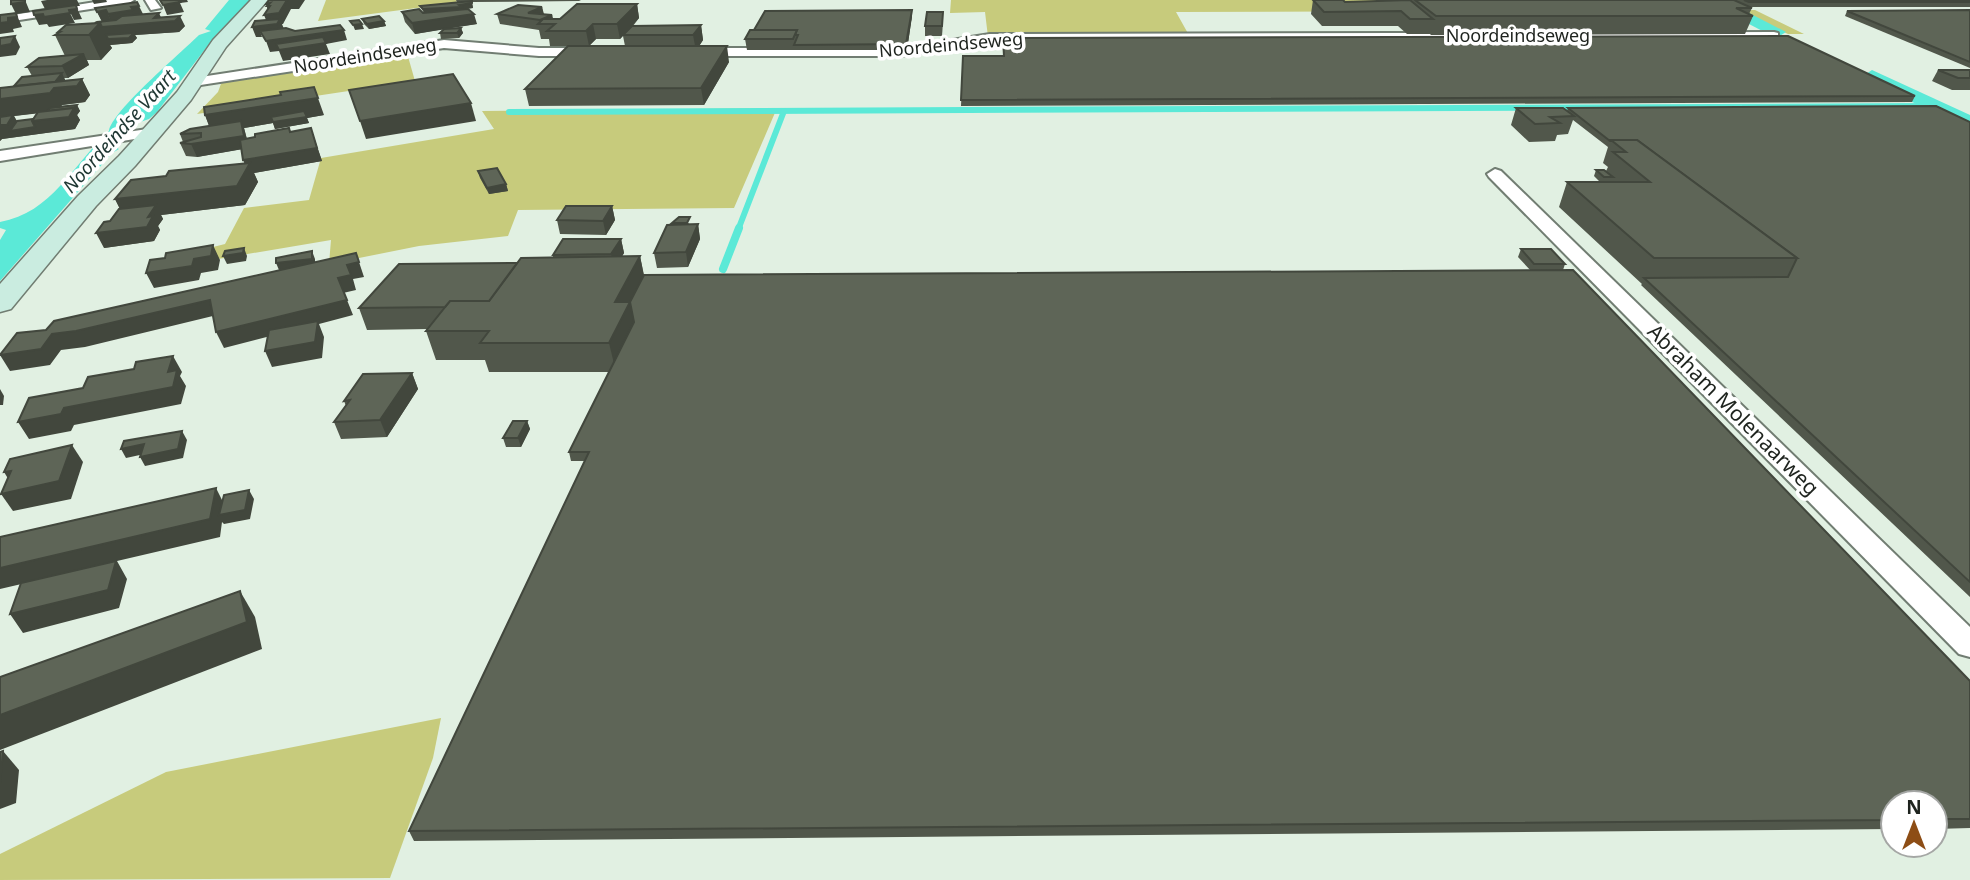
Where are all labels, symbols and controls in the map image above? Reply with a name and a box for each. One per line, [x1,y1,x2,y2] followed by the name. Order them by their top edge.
[1446,23,1590,47] street label: Noordeindseweg
[878,26,1024,62] street label: Noordeindseweg
[292,32,438,78] street label: Noordeindseweg
[57,63,182,198] water label: Noordeindse Vaart
[1642,317,1826,501] street label: Abraham Molenaarweg
[1879,789,1949,859] north arrow
[1906,794,1922,820] text: N

